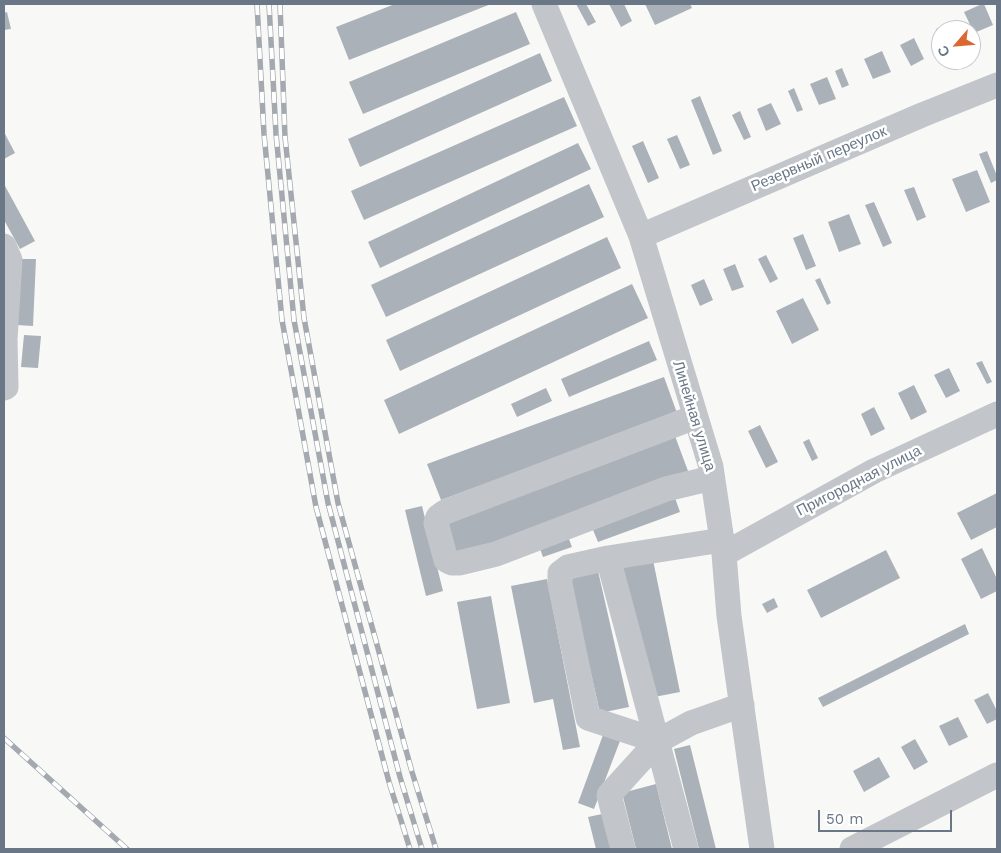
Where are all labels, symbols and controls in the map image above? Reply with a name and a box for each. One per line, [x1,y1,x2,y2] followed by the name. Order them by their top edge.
[931,20,981,70] north arrow
[934,43,953,59] text: С
[749,122,889,196] street label: Резервный переулок
[669,359,719,473] street label: Линейная улица
[794,442,924,520] street label: Пригородная улица
[821,800,955,832] scale bar
[826,810,863,828] text: 50 m

